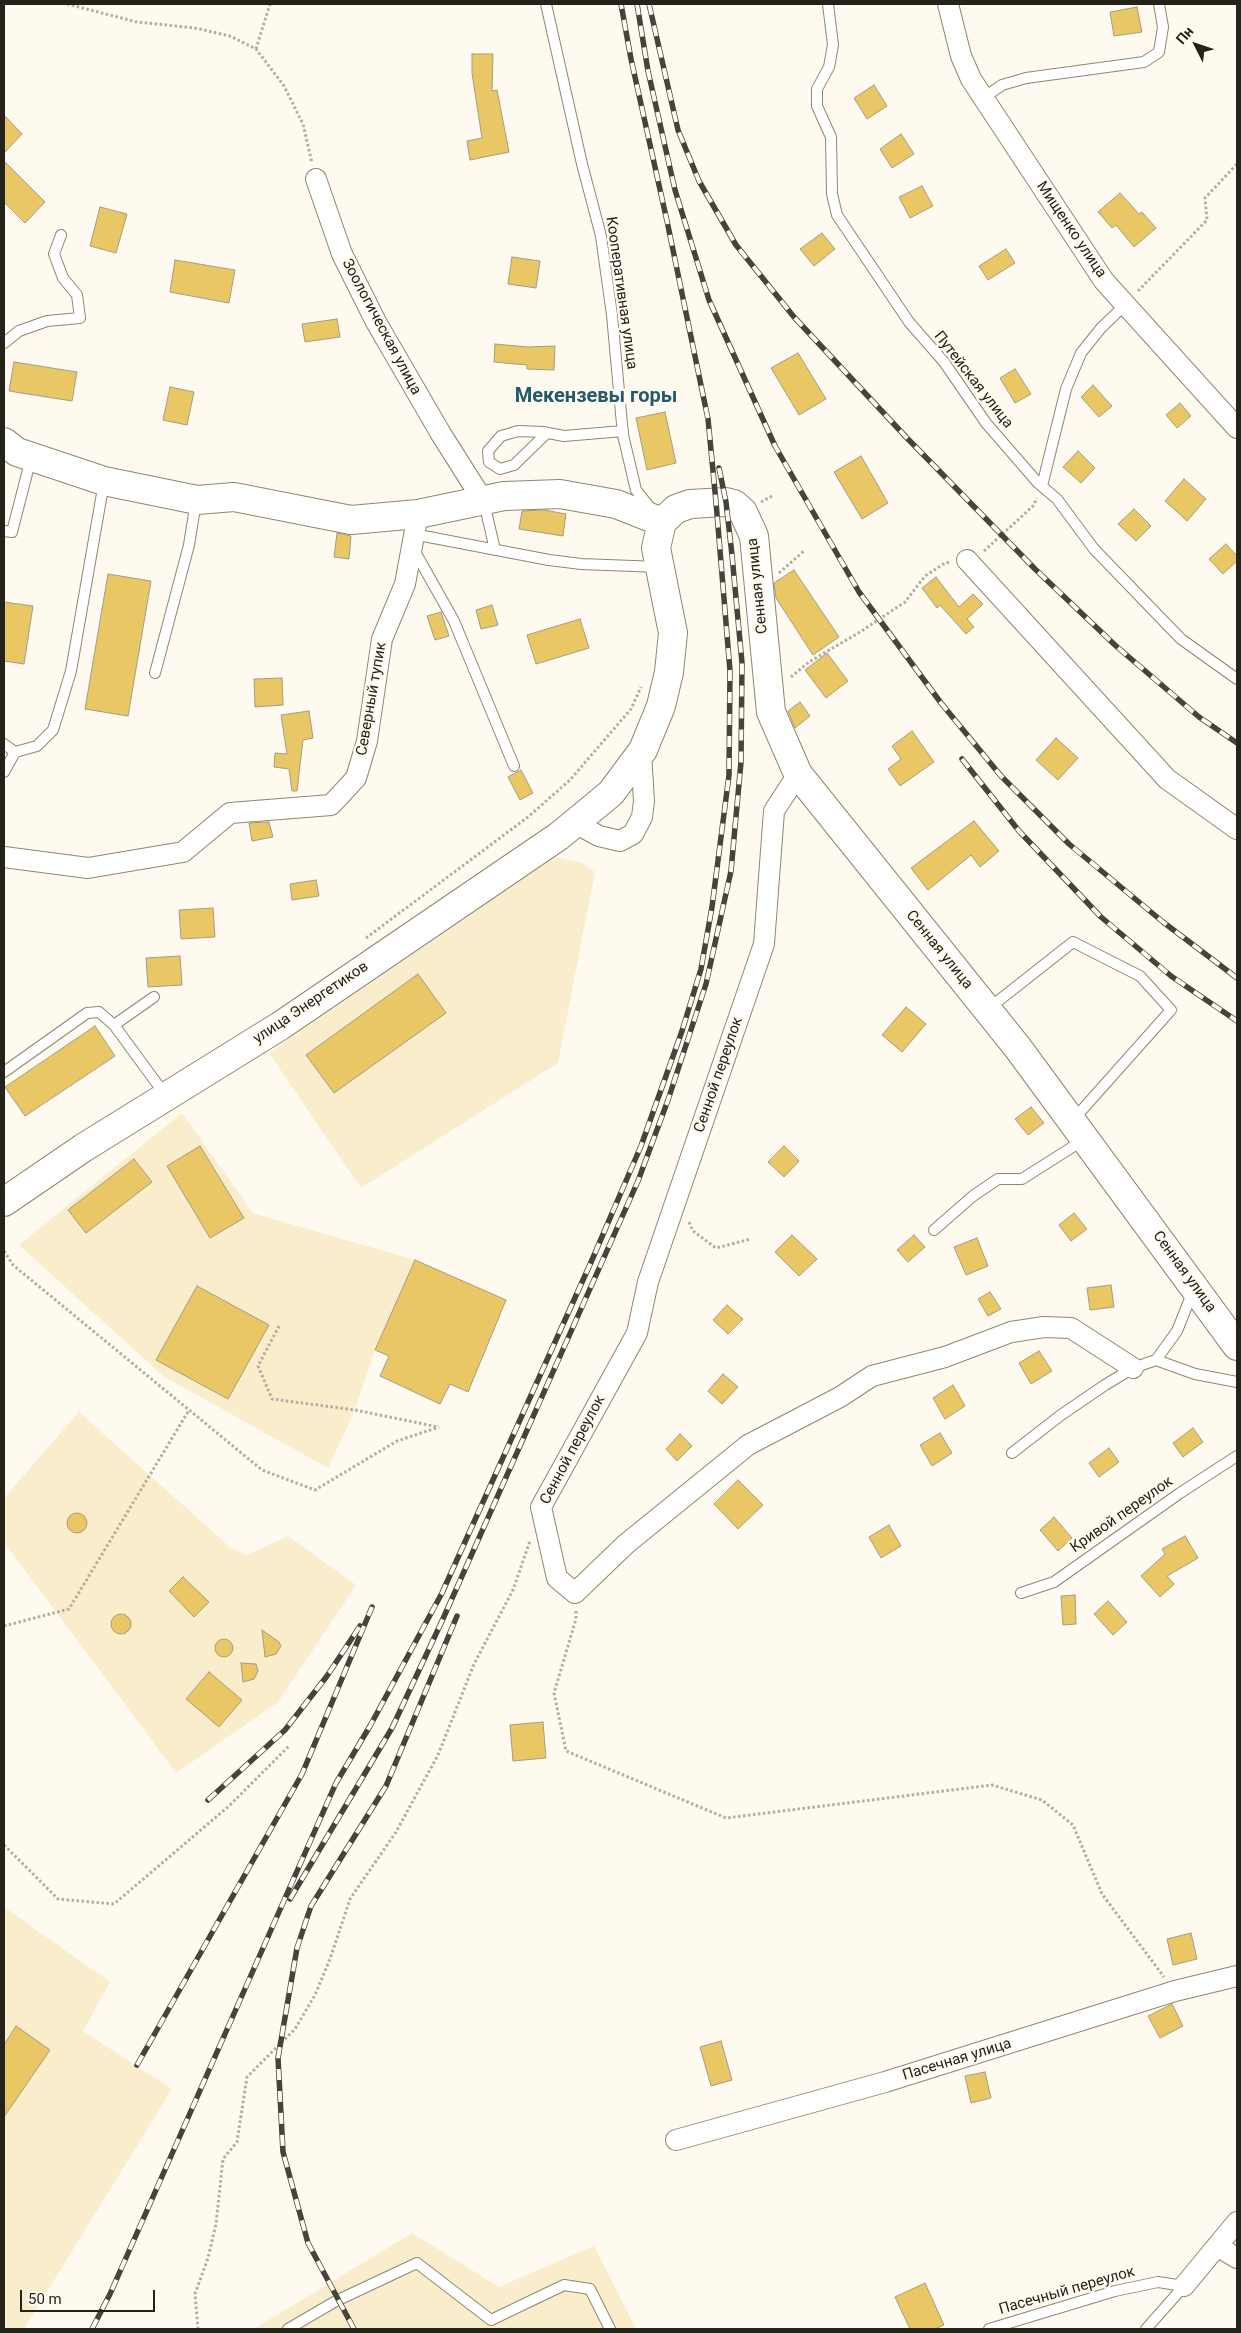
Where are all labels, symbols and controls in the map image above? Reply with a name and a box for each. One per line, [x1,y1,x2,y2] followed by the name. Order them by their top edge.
[1171,20,1221,70] north arrow
[1173,23,1197,47] text: Пн
[1032,178,1110,282] street label: Мищенко улица
[601,215,641,371] street label: Кооперативная улица
[338,256,424,398] street label: Зоологическая улица
[929,328,1017,432] street label: Путейская улица
[515,385,677,409] district label: Мекензевы горы
[744,537,772,635] street label: Сенная улица
[353,641,391,757] street label: Северный тупик
[902,907,976,993] street label: Сенная улица
[250,958,372,1048] street label: улица Энергетиков
[691,1015,747,1135] street label: Сенной переулок
[1148,1228,1220,1316] street label: Сенная улица
[537,1392,609,1508] street label: Сенной переулок
[1067,1473,1177,1557] street label: Кривой переулок
[900,2035,1014,2085] street label: Пасечная улица
[997,2263,1137,2319] street label: Пасечный переулок
[22,2280,158,2312] scale bar
[28,2290,62,2308] text: 50 m

